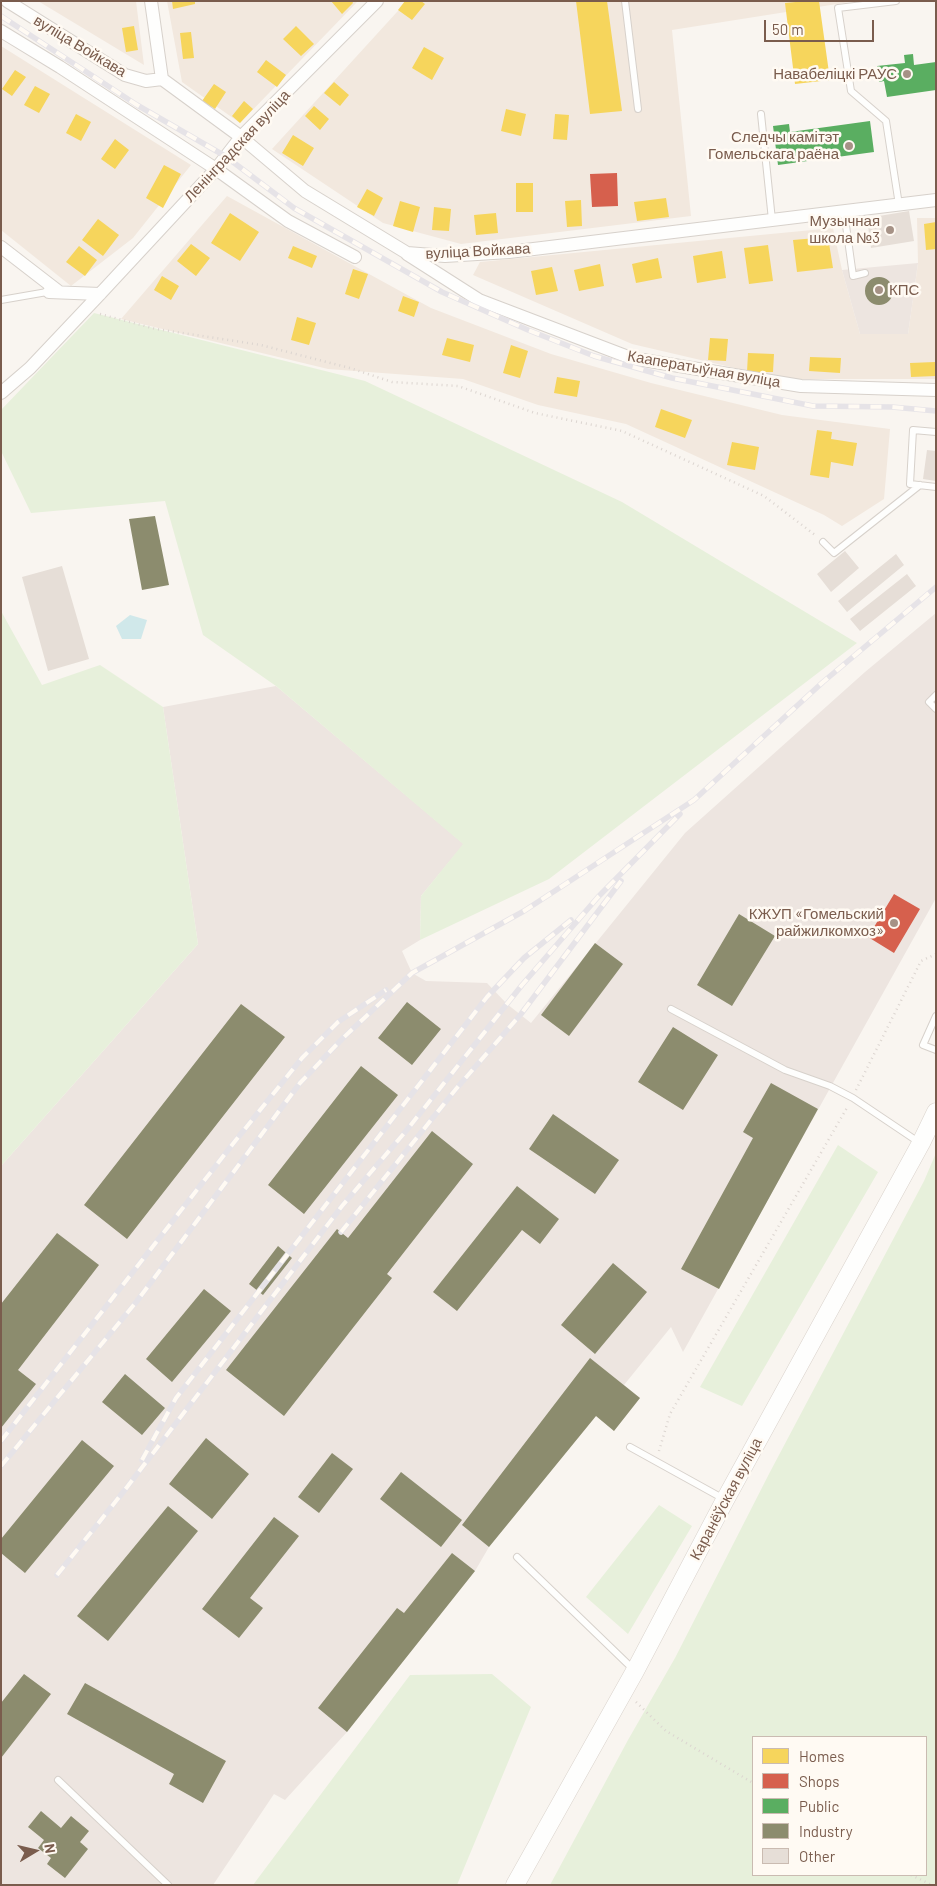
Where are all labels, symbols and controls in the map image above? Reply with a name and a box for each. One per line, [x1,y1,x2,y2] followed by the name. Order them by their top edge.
[767,10,877,42] scale bar
[30,11,130,81] street label: вуліца Войкава
[772,20,804,38] text: 50 m
[773,65,897,83] place label: Навабеліцкі РАУС
[901,68,913,80] marker: Навабеліцкі РАУС
[180,86,294,206] street label: Ленінградская вуліца
[708,128,839,163] place label: Следчы камітэт Гомельскага раёна
[843,140,855,152] marker: Следчы камітэт Гомельскага раёна
[809,212,880,247] place label: Музычная школа №3
[884,224,896,236] marker: Музычная школа №3
[425,239,531,263] street label: вуліца Войкава
[889,281,919,299] place label: КПС
[873,284,885,296] marker: КПС
[626,347,782,391] street label: Кааператыўная вуліца
[749,905,884,940] place label: КЖУП «Гомельский райжилкомхоз»
[888,917,900,929] marker: КЖУП «Гомельский райжилкомхоз»
[686,1435,766,1563] street label: Каранёўская вуліца
[752,1736,927,1876] legend
[799,1747,844,1765] text: Homes
[799,1772,839,1790] text: Shops
[799,1797,839,1815] text: Public
[799,1822,853,1840] text: Industry
[10,1826,60,1876] north arrow
[41,1843,59,1855] text: N
[799,1847,835,1865] text: Other

